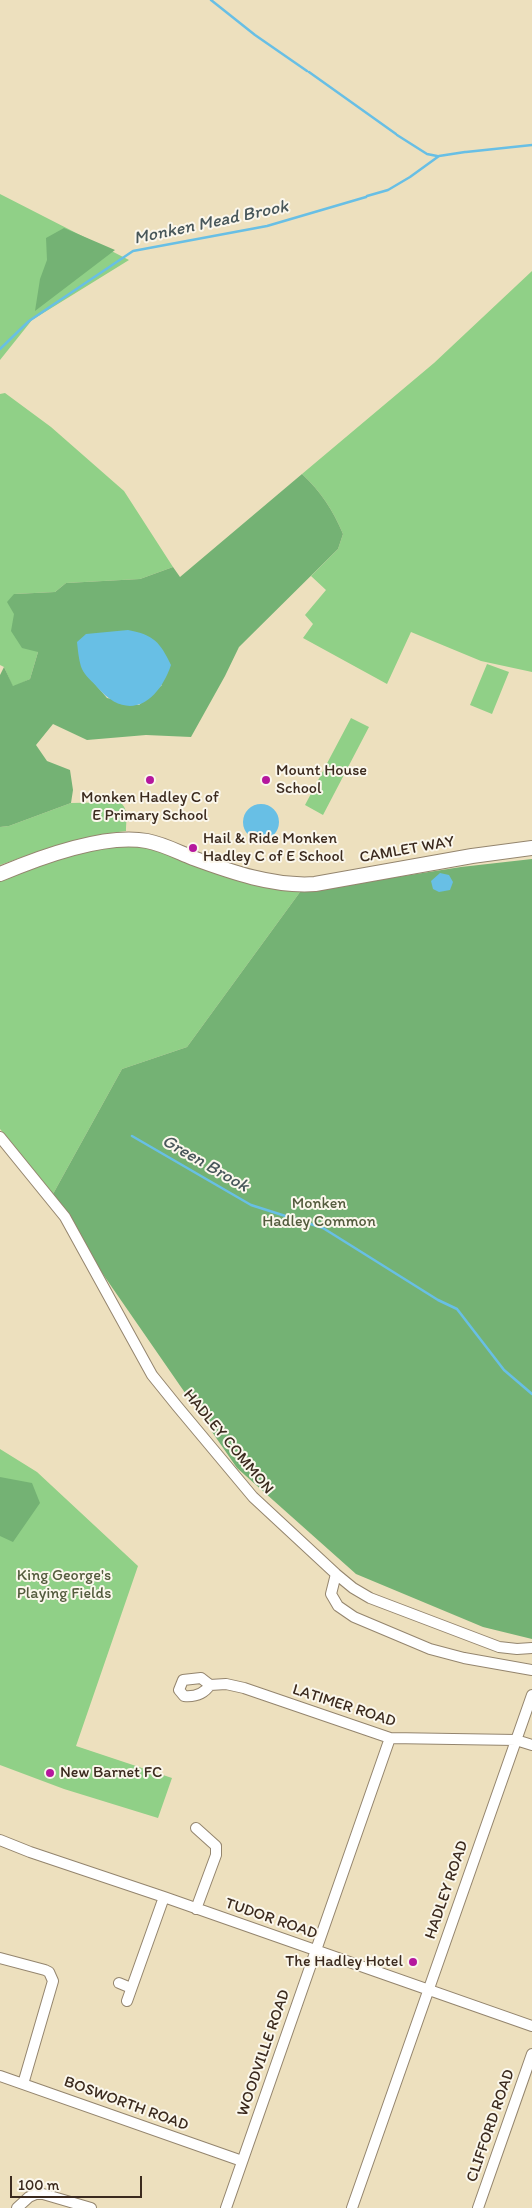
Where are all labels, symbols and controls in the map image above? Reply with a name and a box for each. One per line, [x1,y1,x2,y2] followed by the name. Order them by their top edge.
[132,196,290,250] water label: Monken Mead Brook
[276,761,367,799] place label: Mount House School
[144,774,156,786] marker: Monken Hadley C of E Primary School
[260,774,272,786] marker: Mount House School
[81,788,219,826] place label: Monken Hadley C of E Primary School
[203,829,344,867] place label: Hail & Ride Monken Hadley C of E School
[358,832,456,868] street label: CAMLET WAY
[187,842,199,854] marker: Hail & Ride Monken Hadley C of E School
[158,1130,252,1198] water label: Green Brook
[262,1194,376,1232] park label: Monken Hadley Common
[179,1386,277,1498] street label: HADLEY COMMON
[17,1566,111,1604] park label: King George's Playing Fields
[290,1680,398,1732] street label: LATIMER ROAD
[60,1763,162,1783] place label: New Barnet FC
[44,1767,56,1779] marker: New Barnet FC
[421,1838,473,1942] street label: HADLEY ROAD
[222,1894,320,1944] street label: TUDOR ROAD
[285,1952,403,1972] place label: The Hadley Hotel
[407,1956,419,1968] marker: The Hadley Hotel
[233,1987,295,2119] street label: WOODVILLE ROAD
[463,2067,519,2185] street label: CLIFFORD ROAD
[61,2073,191,2135] street label: BOSWORTH ROAD
[12,2166,145,2198] scale bar
[18,2176,59,2194] text: 100 m

